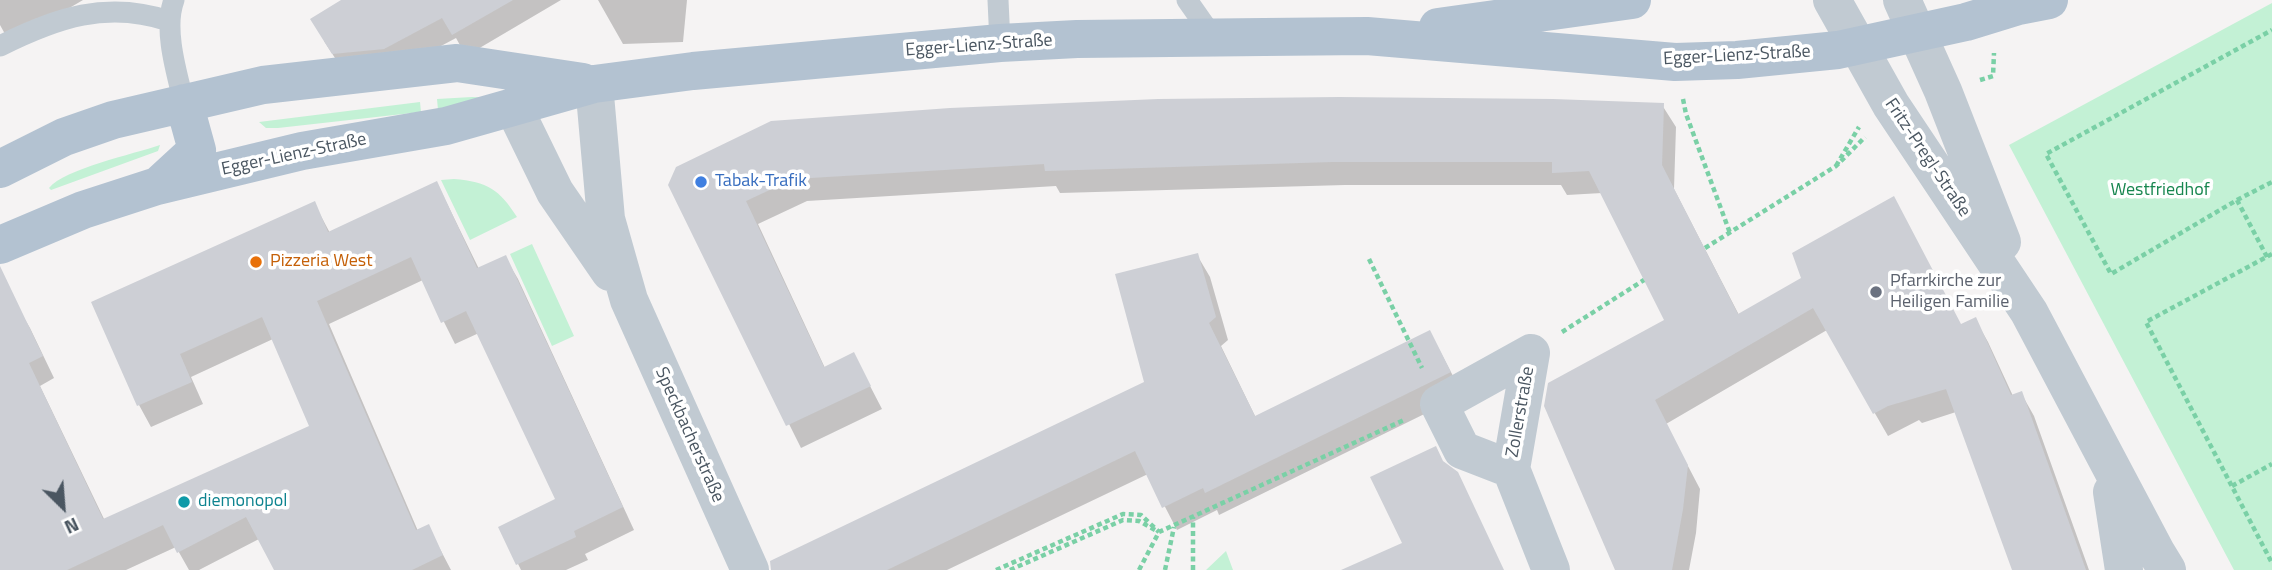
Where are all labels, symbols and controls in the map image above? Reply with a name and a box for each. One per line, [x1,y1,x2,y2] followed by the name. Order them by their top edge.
[905,30,1053,62] street label: Egger-Lienz-Straße
[1663,41,1811,71] street label: Egger-Lienz-Straße
[1879,95,1975,221] street label: Fritz-Pregl-Straße
[220,129,368,181] street label: Egger-Lienz-Straße
[715,171,807,193] place label: Tabak-Trafik
[693,174,709,190] marker: Tabak-Trafik
[2110,180,2210,202] park label: Westfriedhof
[270,251,373,273] place label: Pizzeria West
[248,254,264,270] marker: Pizzeria West
[1890,271,2009,314] place label: Pfarrkirche zur Heiligen Familie
[1868,284,1884,300] marker: Pfarrkirche zur Heiligen Familie
[650,364,728,506] street label: Speckbacherstraße
[1502,365,1540,459] street label: Zollerstraße
[28,472,98,542] north arrow
[198,491,287,513] place label: diemonopol
[176,494,192,510] marker: diemonopol
[60,511,84,542] text: N

